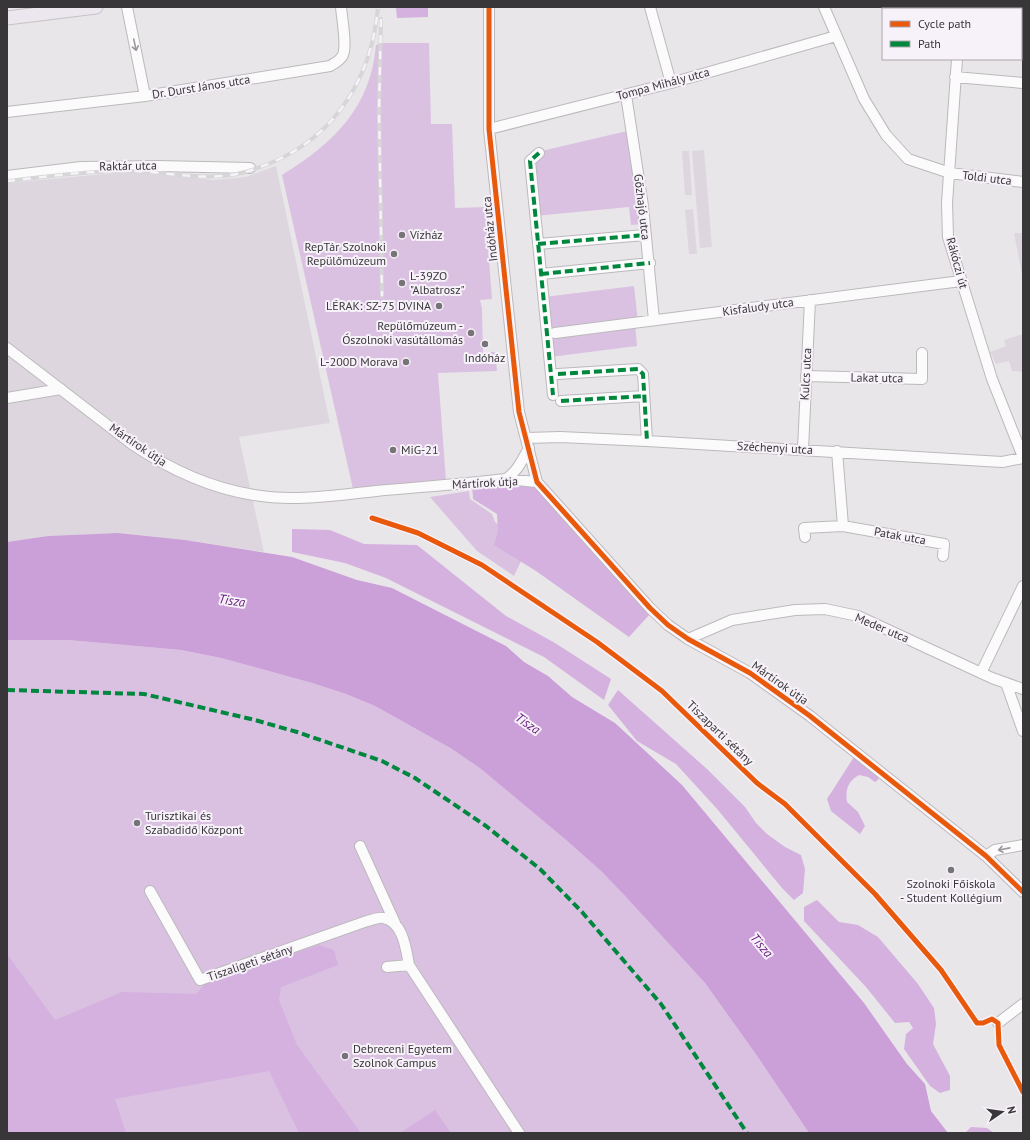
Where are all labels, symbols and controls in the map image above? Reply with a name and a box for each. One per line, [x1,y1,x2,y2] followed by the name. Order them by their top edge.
[882,8,1022,60] legend
[918,16,971,31] text: Cycle path
[918,36,941,51] text: Path
[131,38,139,51] one-way arrow
[615,64,711,103] street label: Tompa Mihály utca
[151,71,251,102] street label: Dr. Durst János utca
[99,157,157,174] street label: Raktár utca
[961,167,1013,188] street label: Toldi utca
[631,173,654,241] street label: Gőzhajó utca
[479,196,500,262] street label: Indóház utca
[409,227,443,242] place label: Vízház
[397,230,407,240] marker: Vízház
[943,236,972,290] street label: Rákóczi út
[304,239,386,268] place label: RepTár Szolnoki Repülőmúzeum
[389,249,399,259] marker: RepTár Szolnoki Repülőmúzeum
[410,268,465,297] place label: L-39ZO "Albatrosz"
[397,278,407,288] marker: L-39ZO "Albatrosz"
[721,294,795,319] street label: Kisfaludy utca
[326,298,431,313] place label: LÉRAK: SZ-75 DVINA
[434,301,444,311] marker: LÉRAK: SZ-75 DVINA
[342,318,463,347] place label: Repülőmúzeum - Ószolnoki vasútállomás
[466,328,476,338] marker: Repülőmúzeum - Ószolnoki vasútállomás
[480,339,490,349] marker: Indóház
[797,347,814,401] street label: Kulcs utca
[465,350,505,365] place label: Indóház
[320,354,398,369] place label: L-200D Morava
[401,357,411,367] marker: L-200D Morava
[851,370,904,385] street label: Lakat utca
[107,420,170,469] street label: Mártírok útja
[737,438,813,457] street label: Széchenyi utca
[401,442,438,457] place label: MiG-21
[388,445,398,455] marker: MiG-21
[452,473,518,492] street label: Mártírok útja
[873,524,927,547] street label: Patak utca
[218,590,247,611] water label: Tisza
[853,609,911,646] street label: Meder utca
[749,658,812,708] street label: Mártírok útja
[684,697,757,769] street label: Tiszaparti sétány
[512,709,544,738] water label: Tisza
[145,808,243,837] place label: Turisztikai és Szabadidő Központ
[132,818,142,828] marker: Turisztikai és Szabadidő Központ
[998,845,1011,853] one-way arrow
[946,865,956,875] marker: Szolnoki Főiskola - Student Kollégium
[900,876,1002,905] place label: Szolnoki Főiskola - Student Kollégium
[747,930,777,962] water label: Tisza
[205,941,295,984] street label: Tiszaligeti sétány
[353,1041,452,1070] place label: Debreceni Egyetem Szolnok Campus
[340,1051,350,1061] marker: Debreceni Egyetem Szolnok Campus
[982,1092,1022,1132] north arrow
[1004,1105,1019,1115] text: N

